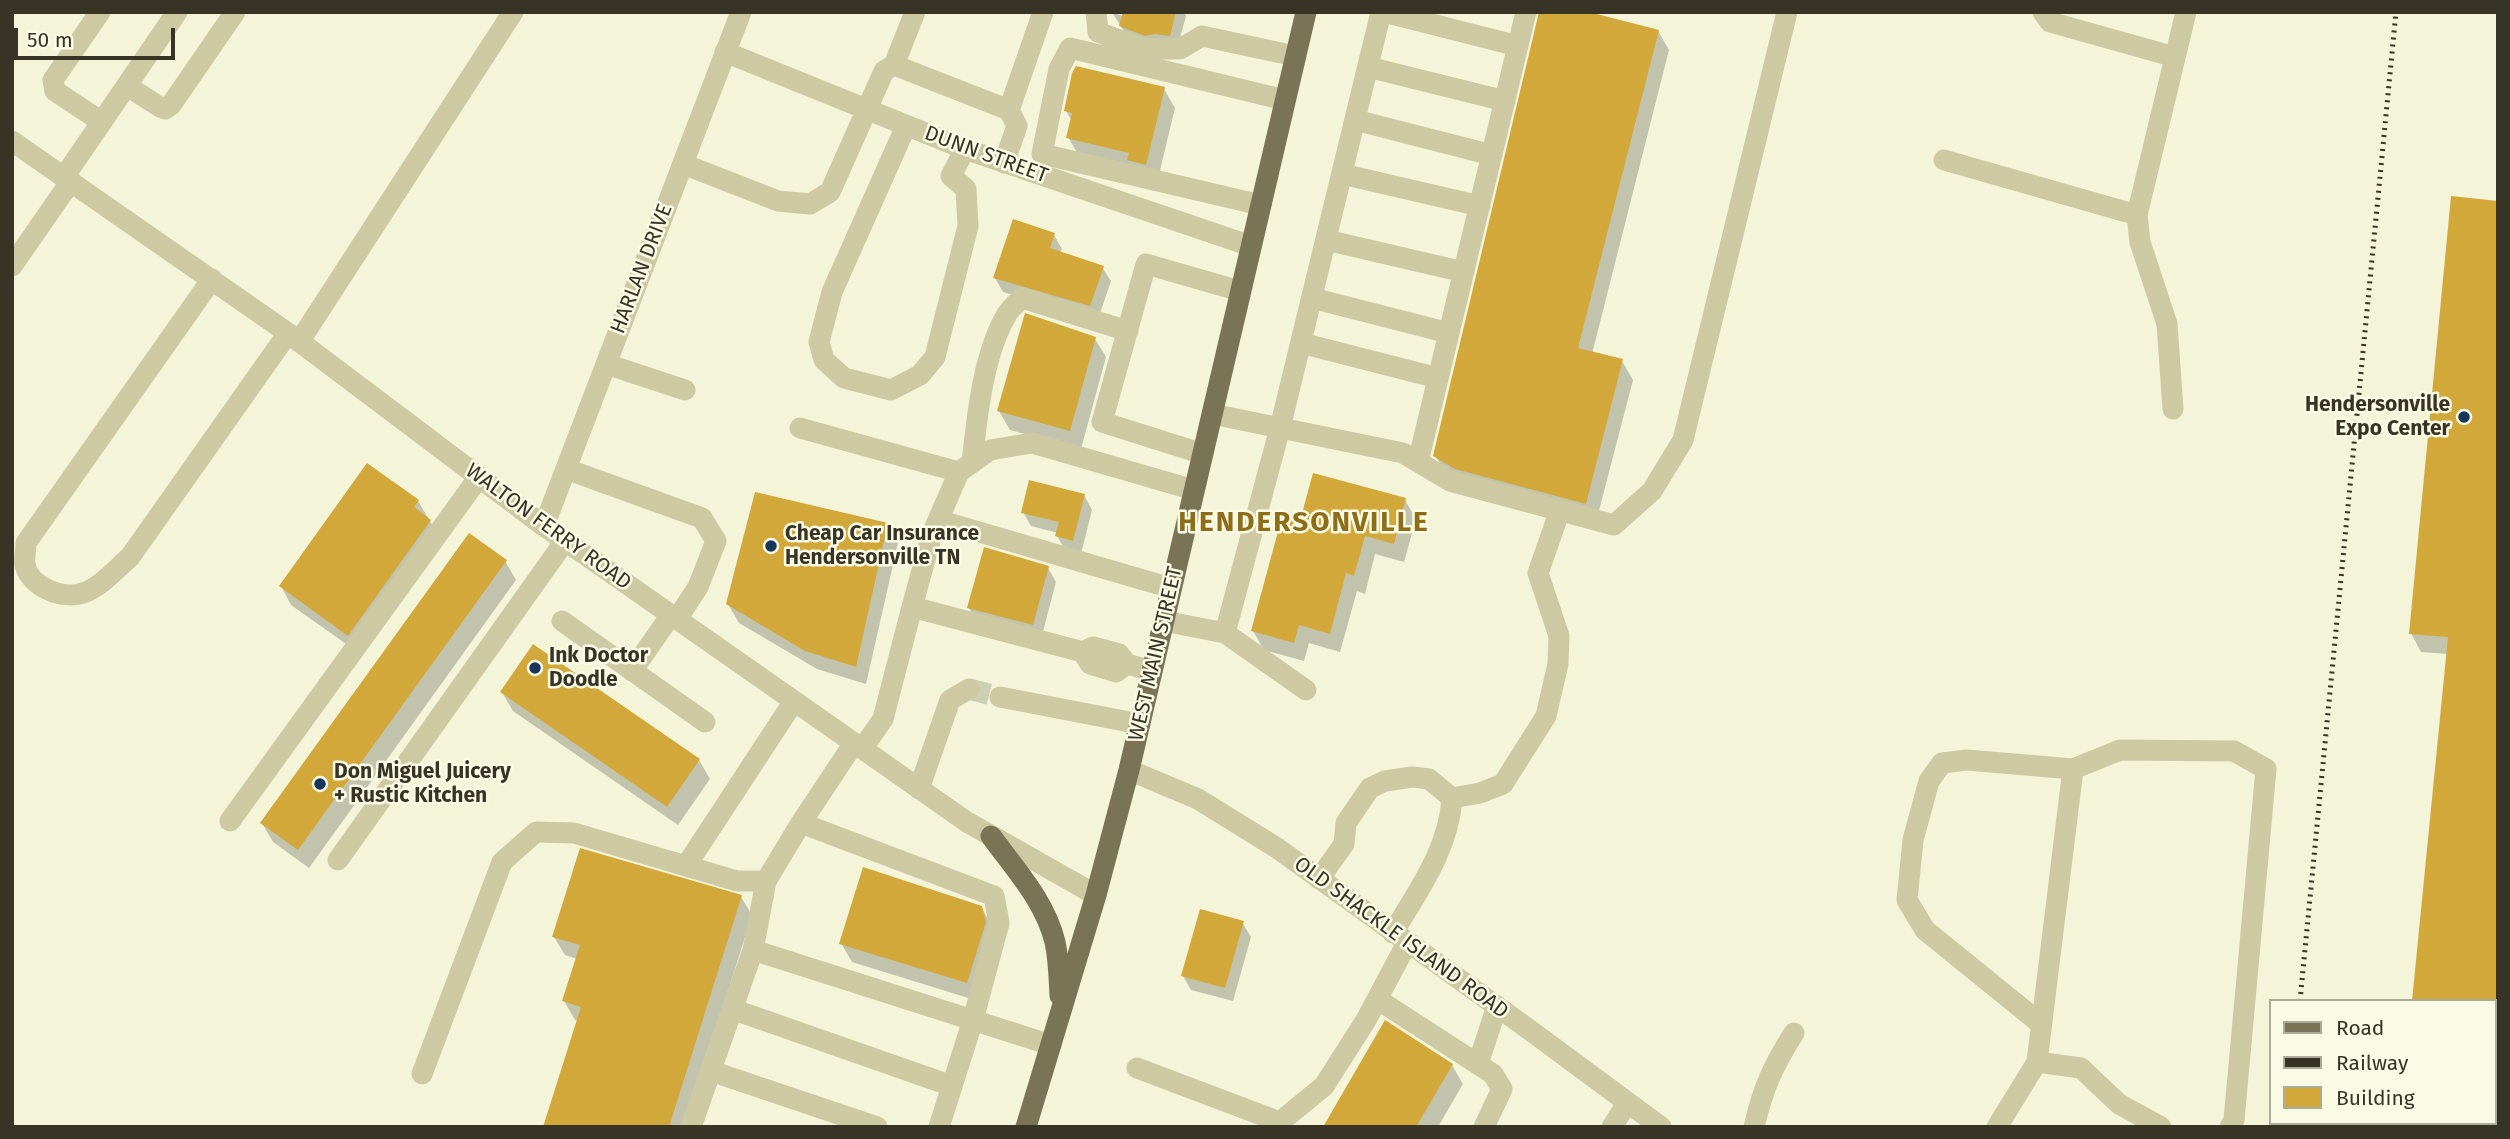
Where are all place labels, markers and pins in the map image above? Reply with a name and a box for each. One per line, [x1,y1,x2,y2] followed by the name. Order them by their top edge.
[2305,392,2450,442] place label: Hendersonville Expo Center
[2456,409,2472,425] marker: Hendersonville Expo Center
[785,521,979,571] place label: Cheap Car Insurance Hendersonville TN
[763,538,779,554] marker: Cheap Car Insurance Hendersonville TN
[549,643,648,693] place label: Ink Doctor Doodle
[527,660,543,676] marker: Ink Doctor Doodle
[334,759,511,809] place label: Don Miguel Juicery + Rustic Kitchen
[312,776,328,792] marker: Don Miguel Juicery + Rustic Kitchen

